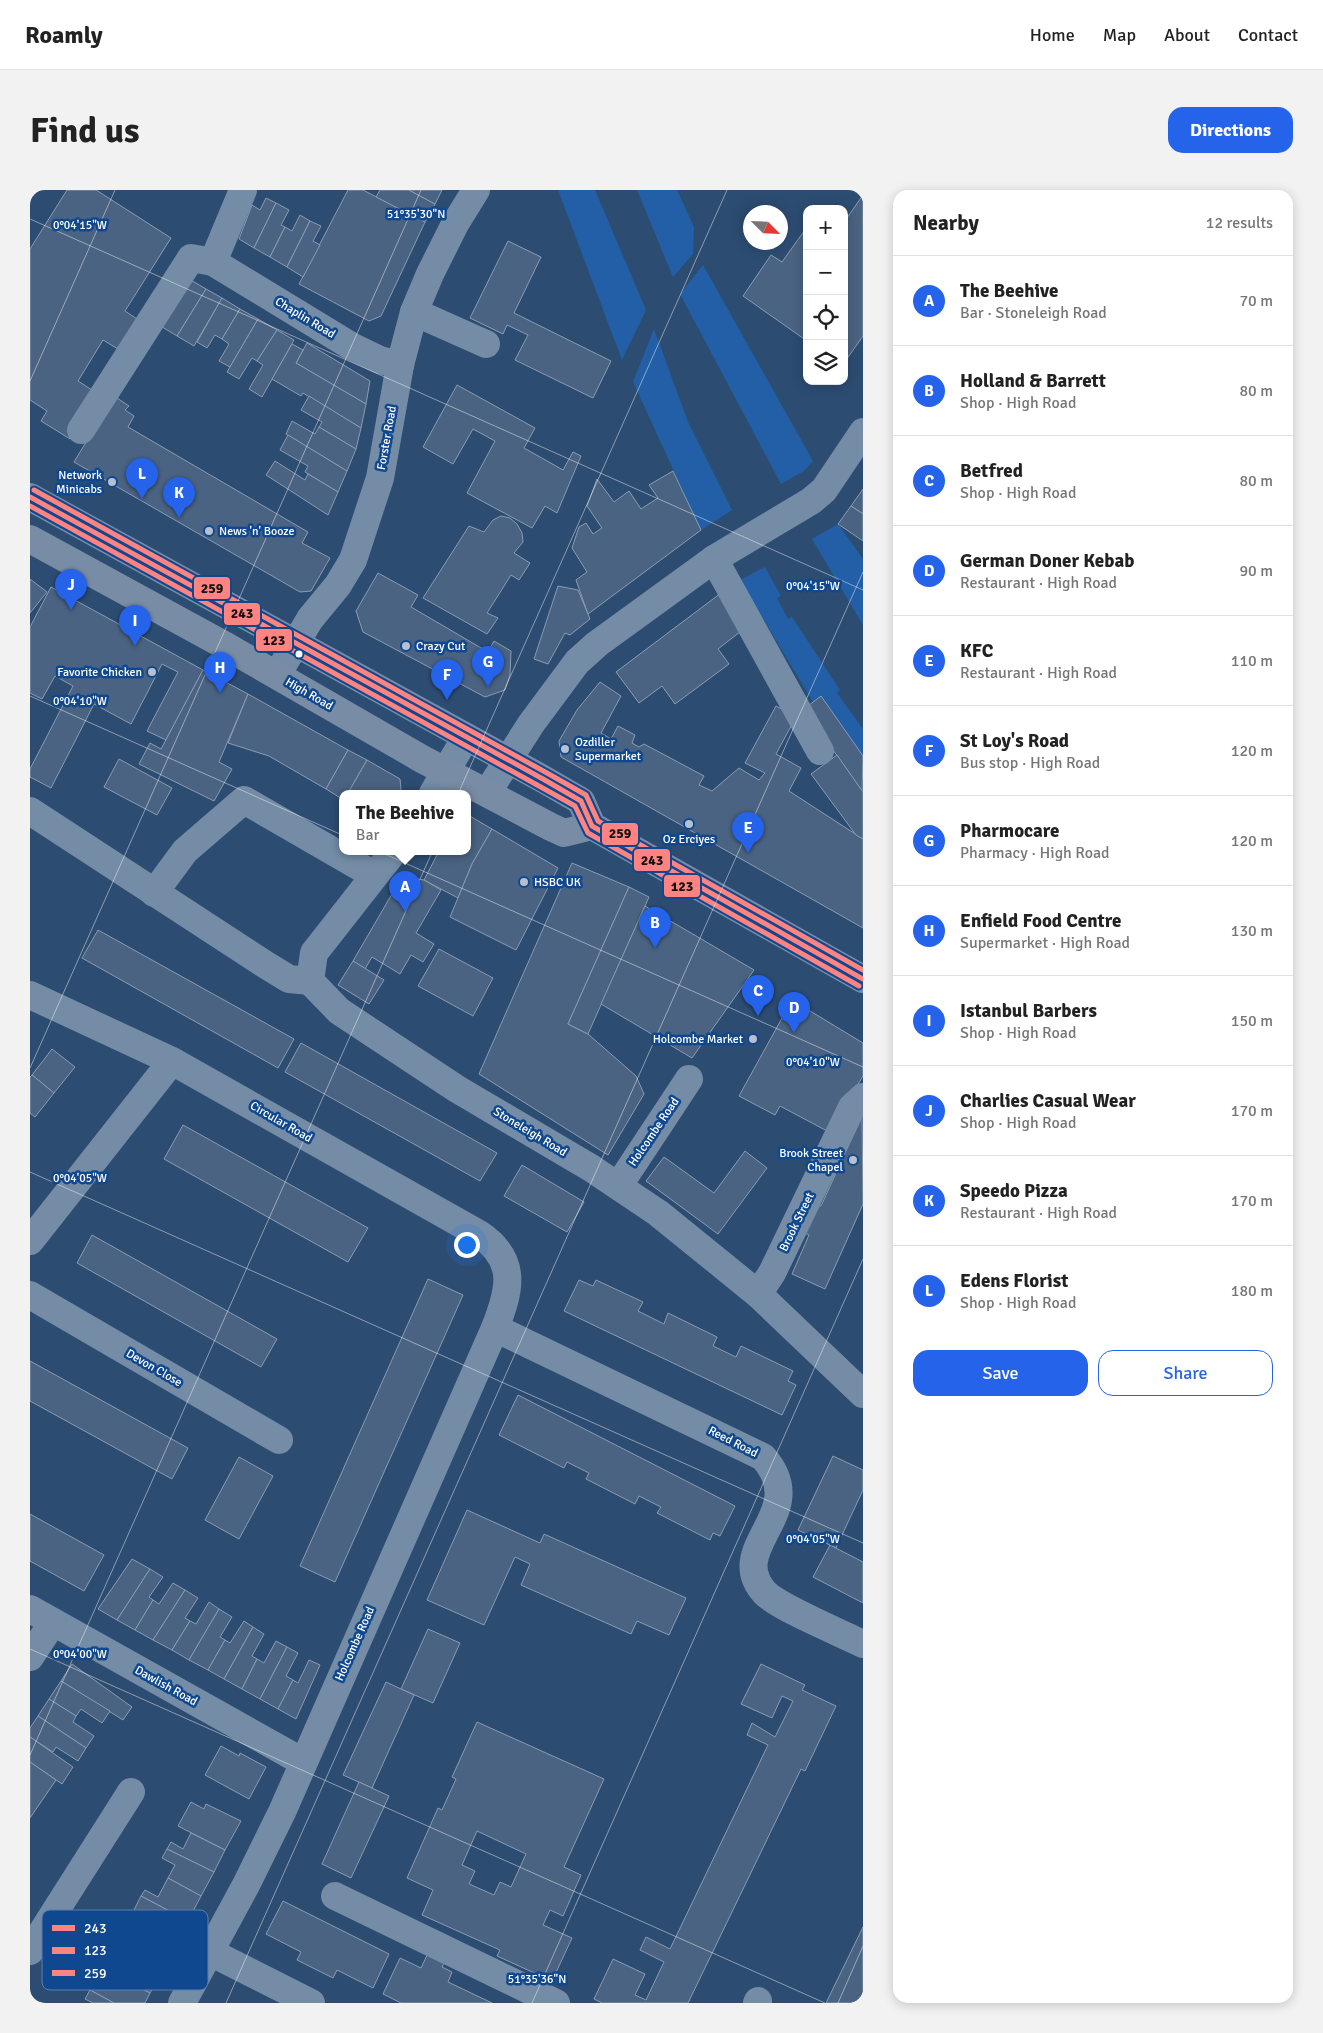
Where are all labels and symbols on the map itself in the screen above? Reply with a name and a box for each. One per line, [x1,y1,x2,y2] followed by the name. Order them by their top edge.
[743,205,788,250] north arrow
[387,207,445,222] text: 51°35'30"N
[53,218,107,233] text: 0°04'15"W
[272,294,338,342] street label: Chaplin Road
[374,405,400,471] street label: Forster Road
[126,458,158,499] pin: L
[56,468,102,497] place label: Network Minicabs
[106,476,118,488] marker: Network Minicabs
[163,477,195,518] pin: K
[219,524,294,539] place label: News 'n' Booze
[203,525,215,537] marker: News 'n' Booze
[55,569,87,610] pin: J
[193,576,231,600] line badge: 259
[786,579,840,594] text: 0°04'15"W
[201,580,224,597] text: 259
[223,602,261,626] line badge: 243
[119,605,151,646] pin: I
[231,605,253,622] text: 243
[255,628,293,652] line badge: 123
[263,632,285,649] text: 123
[416,639,465,654] place label: Crazy Cut
[400,640,412,652] marker: Crazy Cut
[472,646,504,687] pin: G
[294,649,304,659] unlabelled marker
[204,652,236,693] pin: H
[431,659,463,700] pin: F
[57,665,142,680] place label: Favorite Chicken
[146,666,158,678] marker: Favorite Chicken
[282,674,336,714] street label: High Road
[53,694,107,709] text: 0°04'10"W
[575,735,641,764] place label: Ozdiller Supermarket
[559,743,571,755] marker: Ozdiller Supermarket
[732,812,764,853] pin: E
[683,818,695,830] marker: Oz Erciyes
[601,822,639,846] line badge: 259
[609,825,632,842] text: 259
[663,832,715,847] place label: Oz Erciyes
[633,848,671,872] line badge: 243
[641,852,663,869] text: 243
[389,871,421,912] pin: A
[663,874,701,898] line badge: 123
[534,875,581,890] place label: HSBC UK
[518,876,530,888] marker: HSBC UK
[671,878,693,895] text: 123
[639,907,671,948] pin: B
[742,975,774,1016] pin: C
[778,992,810,1033] pin: D
[653,1032,743,1047] place label: Holcombe Market
[747,1033,759,1045] marker: Holcombe Market
[786,1055,840,1070] text: 0°04'10"W
[625,1095,683,1169] street label: Holcombe Road
[247,1098,315,1146] street label: Circular Road
[490,1104,570,1160] street label: Stoneleigh Road
[779,1146,843,1175] place label: Brook Street Chapel
[847,1154,859,1166] marker: Brook Street Chapel
[53,1171,107,1186] text: 0°04'05"W
[776,1190,818,1254] street label: Brook Street
[454,1232,480,1258] your location
[123,1346,185,1390] street label: Devon Close
[706,1423,760,1461] street label: Reed Road
[786,1532,840,1547] text: 0°04'05"W
[332,1605,378,1683] street label: Holcombe Road
[53,1647,107,1662] text: 0°04'00"W
[132,1663,200,1709] street label: Dawlish Road
[42,1910,208,1990] legend
[84,1920,107,1937] text: 243
[84,1942,107,1959] text: 123
[84,1965,107,1982] text: 259
[508,1972,566,1987] text: 51°35'36"N

